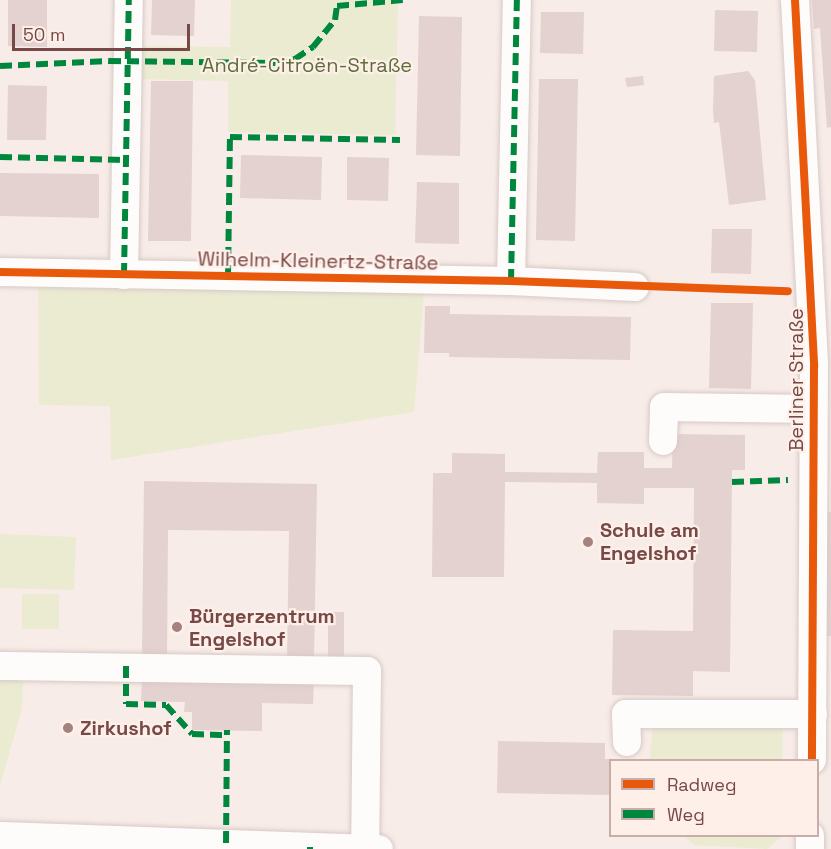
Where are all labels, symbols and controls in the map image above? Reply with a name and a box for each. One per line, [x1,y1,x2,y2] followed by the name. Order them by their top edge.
[15,12,194,50] scale bar
[23,23,65,46] text: 50 m
[202,53,412,77] park label: André-Citroën-Straße
[197,247,439,275] street label: Wilhelm-Kleinertz-Straße
[784,308,808,452] street label: Berliner Straße
[600,518,699,565] place label: Schule am Engelshof
[581,535,595,549] marker: Schule am Engelshof
[189,604,335,651] place label: Bürgerzentrum Engelshof
[170,620,184,634] marker: Bürgerzentrum Engelshof
[80,716,172,740] place label: Zirkushof
[61,721,75,735] marker: Zirkushof
[609,759,819,837] legend
[667,773,737,796] text: Radweg
[667,803,705,826] text: Weg

